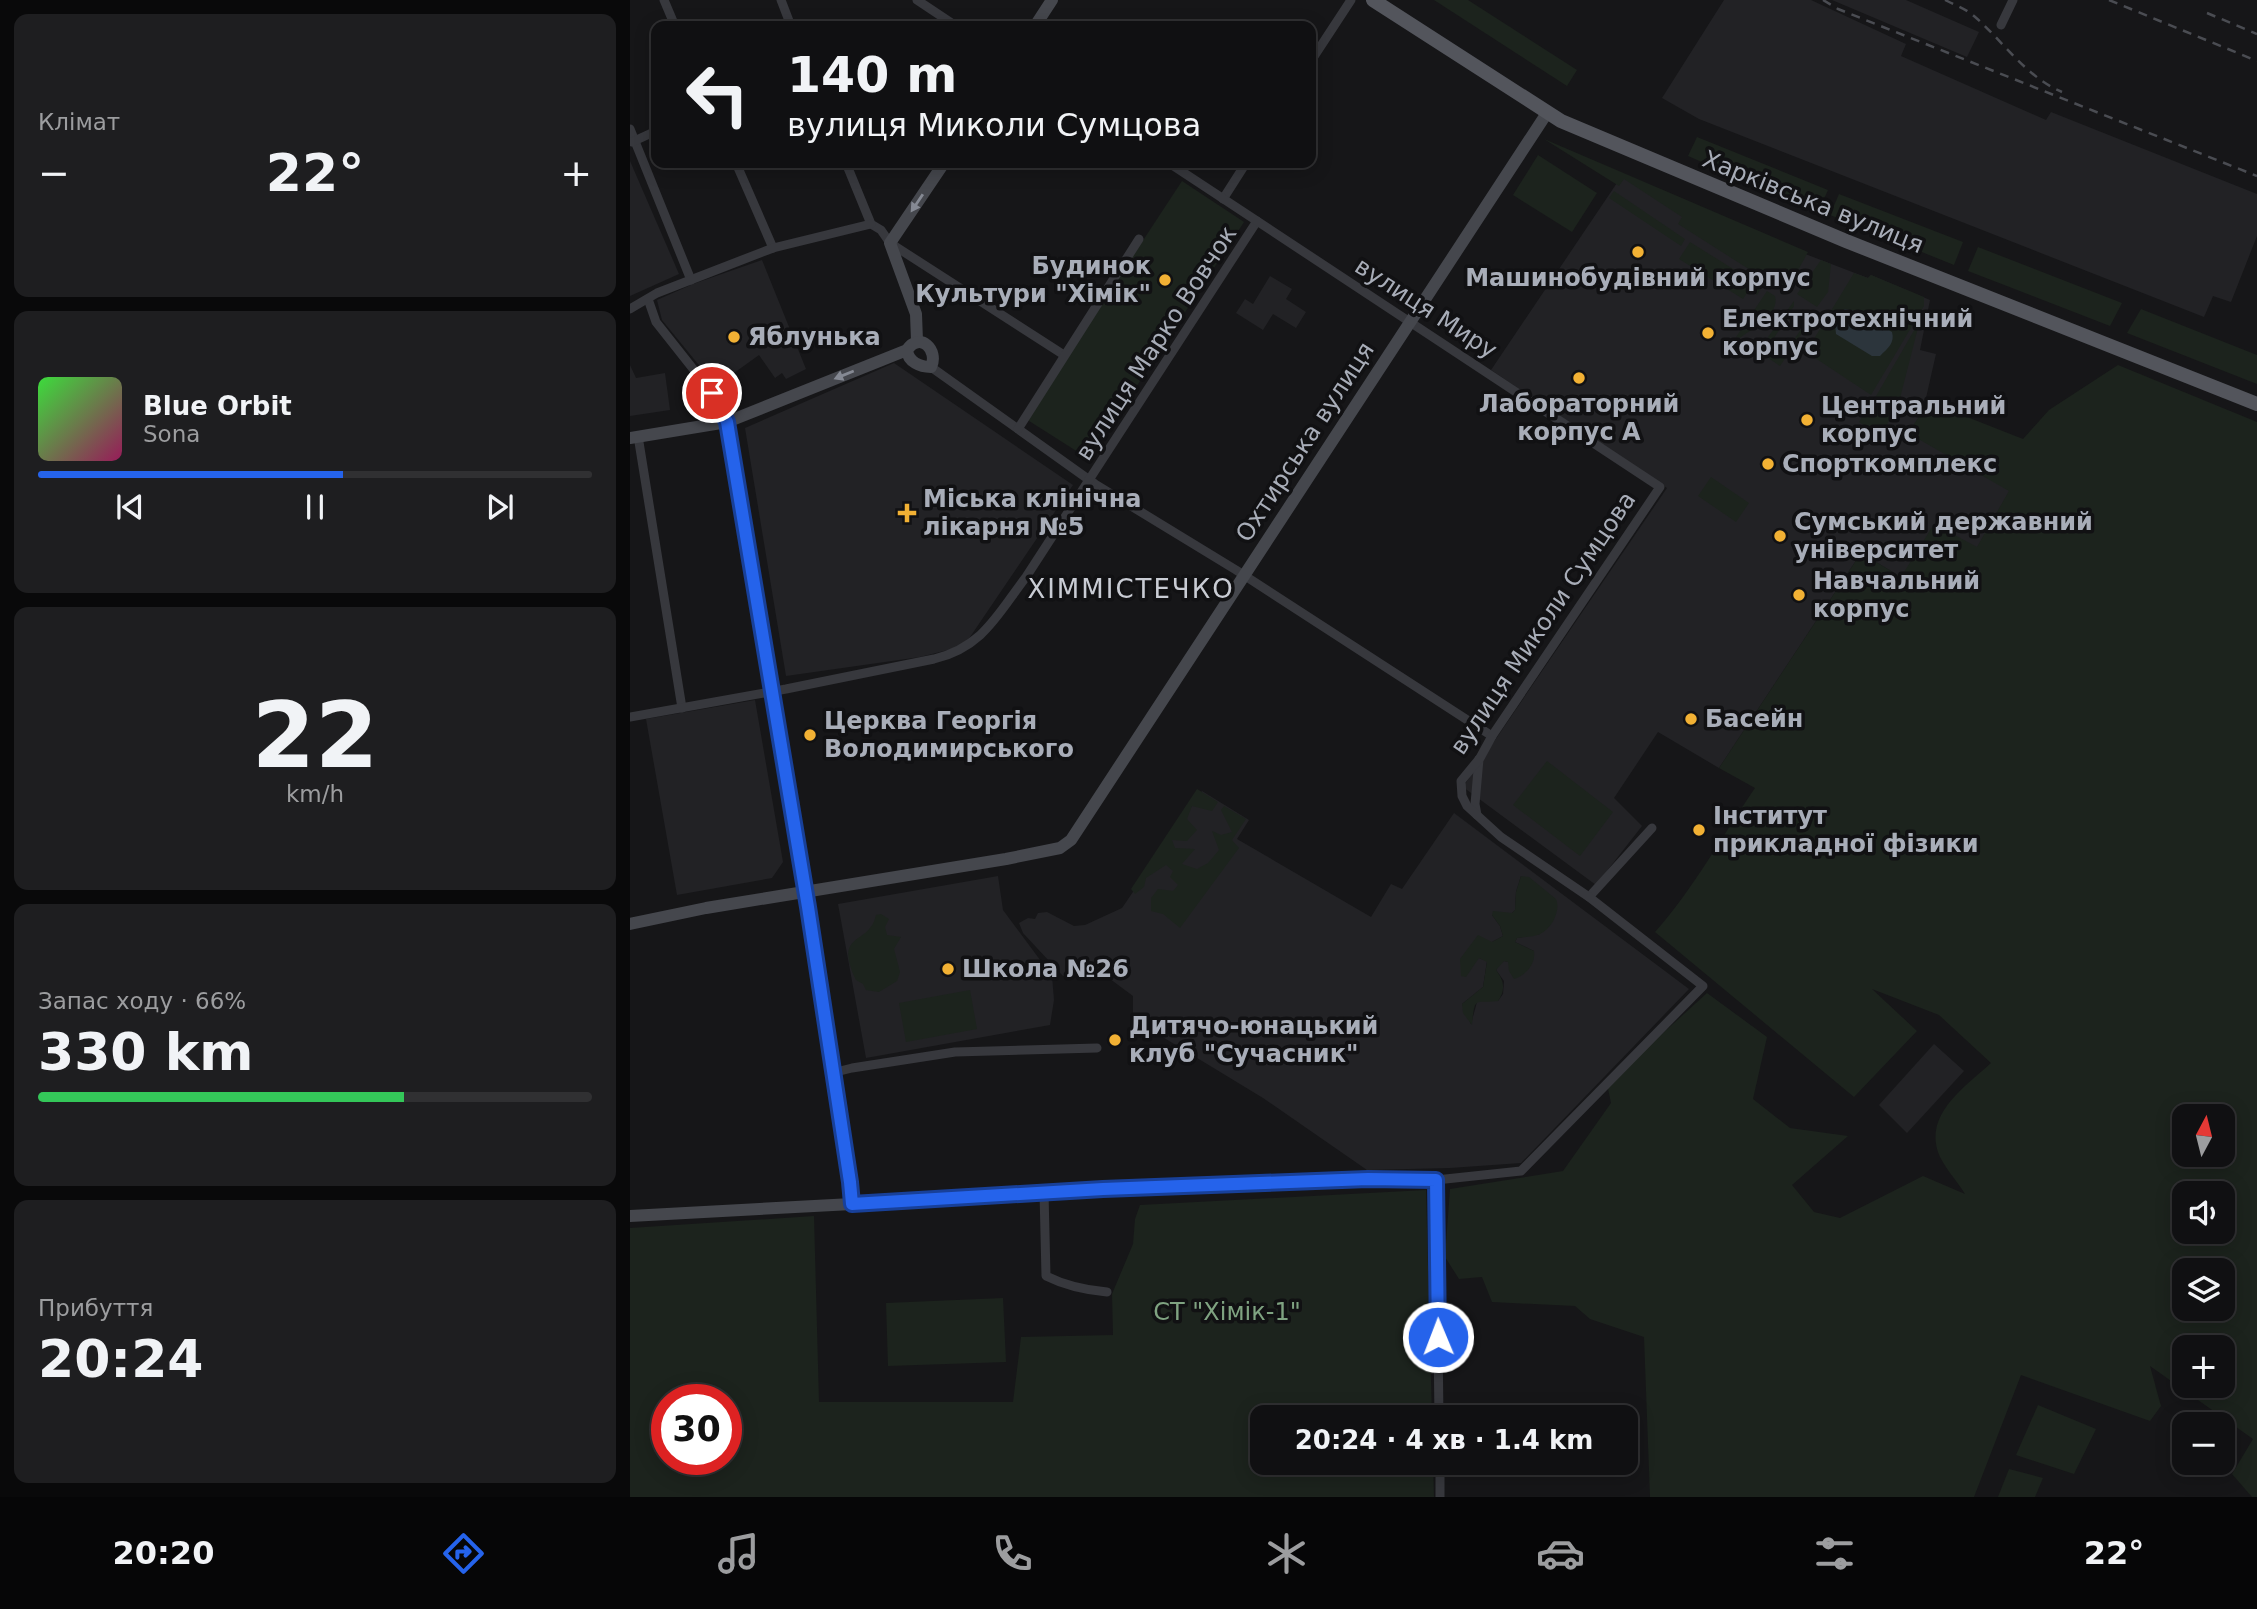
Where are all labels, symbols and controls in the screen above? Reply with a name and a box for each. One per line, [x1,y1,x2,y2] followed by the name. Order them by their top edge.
[787,47,957,104] text: 140 m
[672,49,763,140] icon: left
[787,106,1201,144] text: вулиця Миколи Сумцова
[38,109,120,135] text: Клімат
[266,143,364,203] text: 22°
[1698,145,1928,259] street label: Харківська вулиця
[38,151,70,195] text: −
[560,151,592,195] text: +
[910,194,924,212] one-way arrow
[1070,221,1242,465] street label: вулиця Марко Вовчок
[1630,244,1646,260] marker: Машинобудівний корпус
[915,252,1151,308] place label: Будинок Культури "Хімік"
[1350,252,1502,364] street label: вулиця Миру
[1465,264,1811,292] place label: Машинобудівний корпус
[1157,272,1173,288] marker: Будинок Культури "Хімік"
[1722,305,1973,361] place label: Електротехнічний корпус
[748,323,881,351] place label: Яблунька
[1700,325,1716,341] marker: Електротехнічний корпус
[726,329,742,345] marker: Яблунька
[1230,337,1380,547] street label: Охтирська вулиця
[682,363,742,423] pin
[833,370,854,381] one-way arrow
[1571,370,1587,386] marker: Лабораторний корпус А
[693,374,731,412] icon: arrive
[1479,390,1679,446] place label: Лабораторний корпус А
[143,391,292,421] text: Blue Orbit
[1821,392,2006,448] place label: Центральний корпус
[1799,412,1815,428] marker: Центральний корпус
[143,421,200,447] text: Sona
[1782,450,1997,478] place label: Спорткомплекс
[1760,456,1776,472] marker: Спорткомплекс
[923,485,1142,541] place label: Міська клінічна лікарня №5
[1445,486,1641,760] street label: вулиця Миколи Сумцова
[111,488,149,526] icon: previous
[296,488,334,526] icon: pause
[481,488,519,526] icon: next
[897,503,917,523] marker: Міська клінічна лікарня №5
[1794,508,2093,564] place label: Сумський державний університет
[1772,528,1788,544] marker: Сумський державний університет
[1813,567,1980,623] place label: Навчальний корпус
[1027,574,1235,604] district label: ХІММІСТЕЧКО
[1791,587,1807,603] marker: Навчальний корпус
[252,683,378,788] text: 22
[1705,705,1803,733] place label: Басейн
[824,707,1074,763] place label: Церква Георгія Володимирського
[1683,711,1699,727] marker: Басейн
[802,727,818,743] marker: Церква Георгія Володимирського
[286,781,344,807] text: km/h
[1713,802,1979,858] place label: Інститут прикладної фізики
[1691,822,1707,838] marker: Інститут прикладної фізики
[962,955,1129,983] place label: Школа №26
[940,961,956,977] marker: Школа №26
[38,988,246,1014] text: Запас ходу · 66%
[1129,1012,1378,1068] place label: Дитячо-юнацький клуб "Сучасник"
[38,1022,253,1082] text: 330 km
[1107,1032,1123,1048] marker: Дитячо-юнацький клуб "Сучасник"
[2172,1104,2235,1167] north arrow
[2172,1104,2235,1475] map controls
[2172,1181,2235,1244] button: sound
[2172,1258,2235,1321] button: layers
[38,1295,153,1321] text: Прибуття
[1153,1298,1301,1326] park label: СТ "Хімік-1"
[1401,1300,1475,1374] position arrow
[38,1329,204,1389] text: 20:24
[2172,1335,2235,1398] button: +
[651,1384,742,1475] speed limit sign: 30
[2172,1412,2235,1475] button: −
[1295,1425,1593,1455] text: 20:24 · 4 хв · 1.4 km
[439,1529,488,1578] icon: directions
[714,1529,763,1578] icon: music
[988,1529,1037,1578] icon: phone
[1262,1529,1311,1578] icon: climate
[1536,1529,1585,1578] icon: car
[1810,1529,1859,1578] icon: filters
[113,1534,214,1572] text: 20:20
[2084,1534,2144,1572] text: 22°

